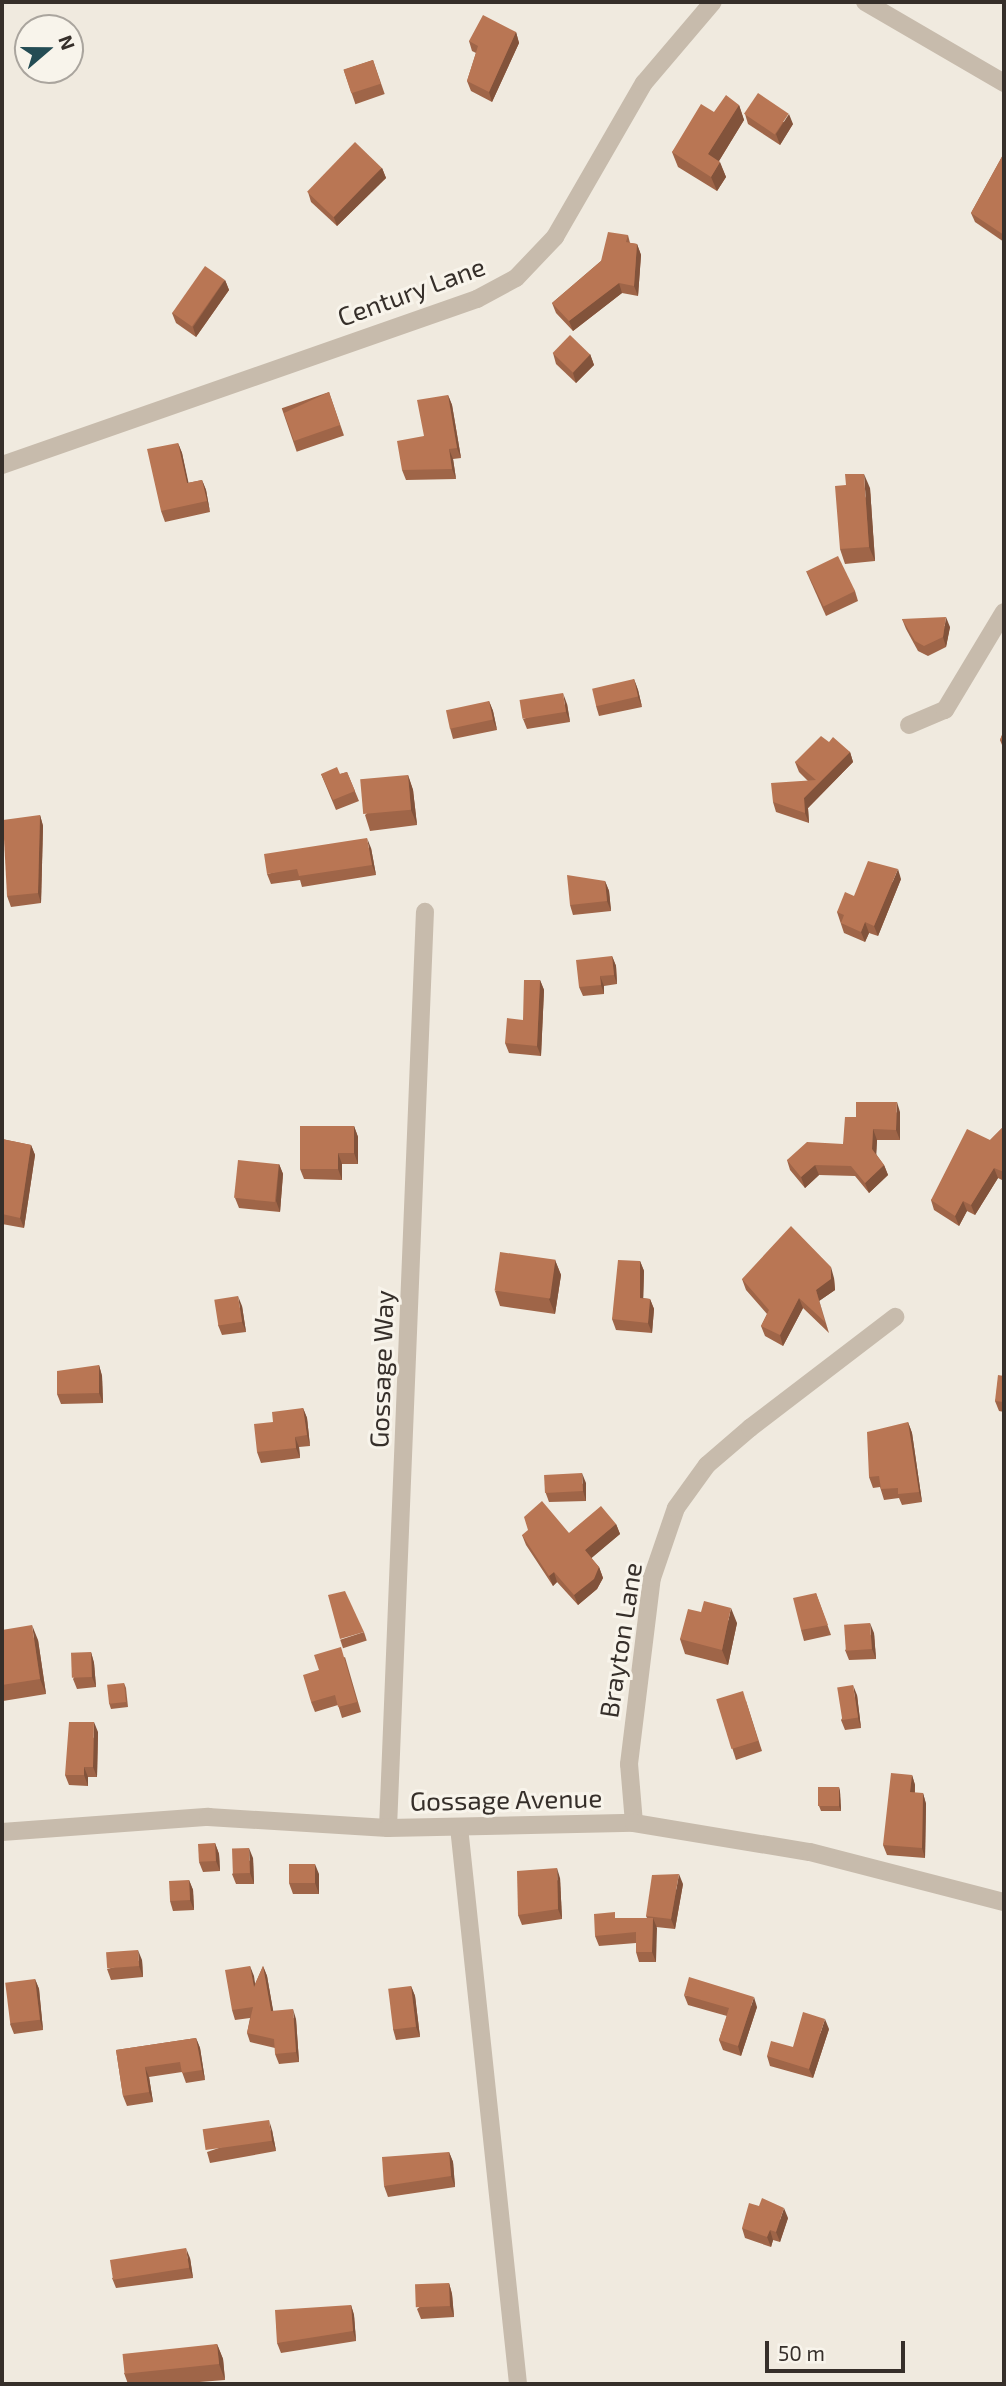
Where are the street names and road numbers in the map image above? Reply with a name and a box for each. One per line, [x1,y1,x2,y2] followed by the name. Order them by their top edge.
[333,250,489,332] street label: Century Lane
[363,1289,399,1449] street label: Gossage Way
[592,1560,648,1720] street label: Brayton Lane
[409,1782,603,1816] street label: Gossage Avenue

